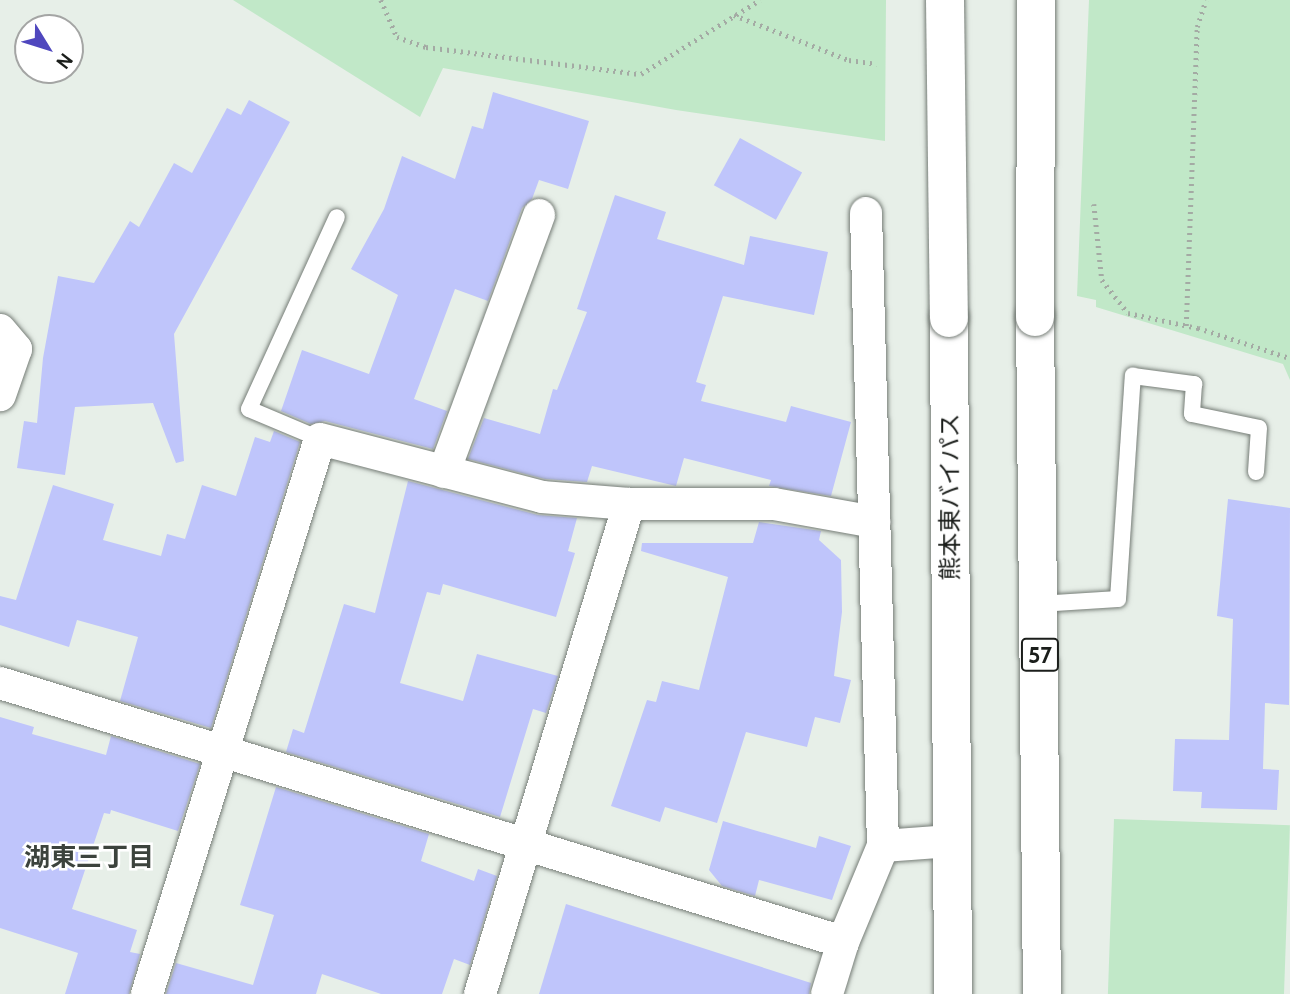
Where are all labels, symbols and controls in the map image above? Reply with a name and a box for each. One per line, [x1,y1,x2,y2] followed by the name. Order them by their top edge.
[14,14,84,84] north arrow
[51,49,78,73] text: N
[936,413,964,581] street label: 熊本東バイパス
[1021,636,1059,674] road number: 57
[24,842,154,874] district label: 湖東三丁目

